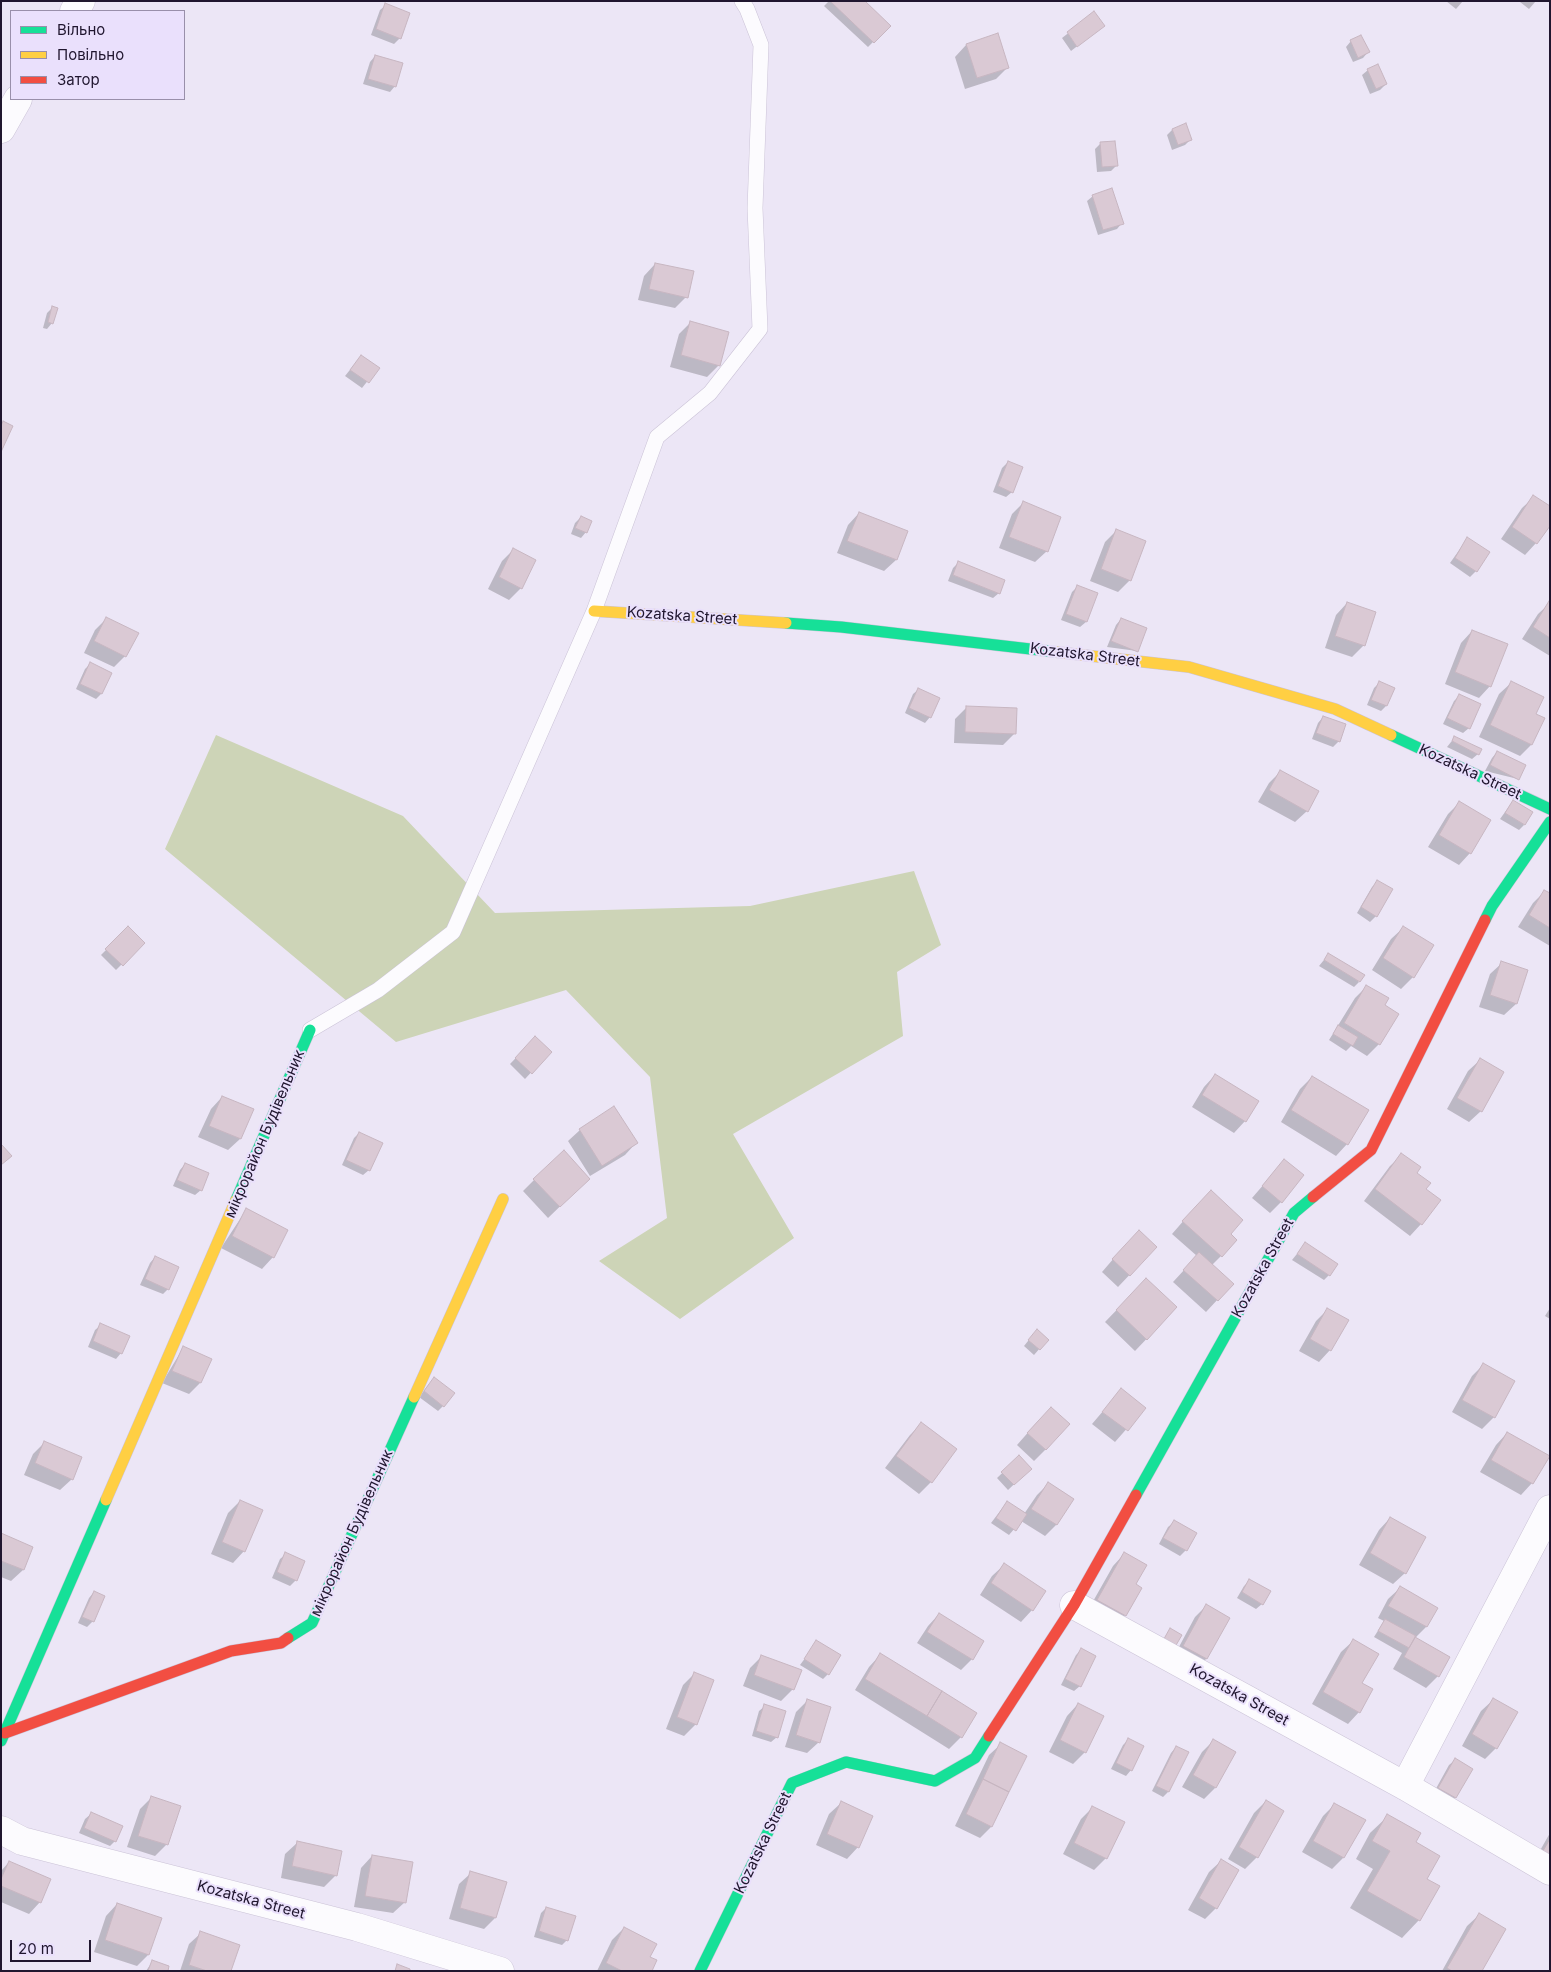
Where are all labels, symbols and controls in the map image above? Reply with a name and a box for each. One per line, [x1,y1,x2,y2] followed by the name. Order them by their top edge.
[10,10,185,100] legend
[57,20,105,39] text: Вільно
[57,45,124,64] text: Повільно
[57,70,100,89] text: Затор
[626,603,738,629] street label: Kozatska Street
[1029,639,1141,671] street label: Kozatska Street
[1416,740,1524,804] street label: Kozatska Street
[221,1047,309,1221] street label: мікрорайон Будівельник
[1228,1215,1298,1321] street label: Kozatska Street
[307,1447,397,1619] street label: мікрорайон Будівельник
[1186,1660,1292,1730] street label: Kozatska Street
[731,1789,795,1897] street label: Kozatska Street
[195,1877,307,1923] street label: Kozatska Street
[12,1930,94,1962] scale bar
[18,1939,54,1958] text: 20 m

